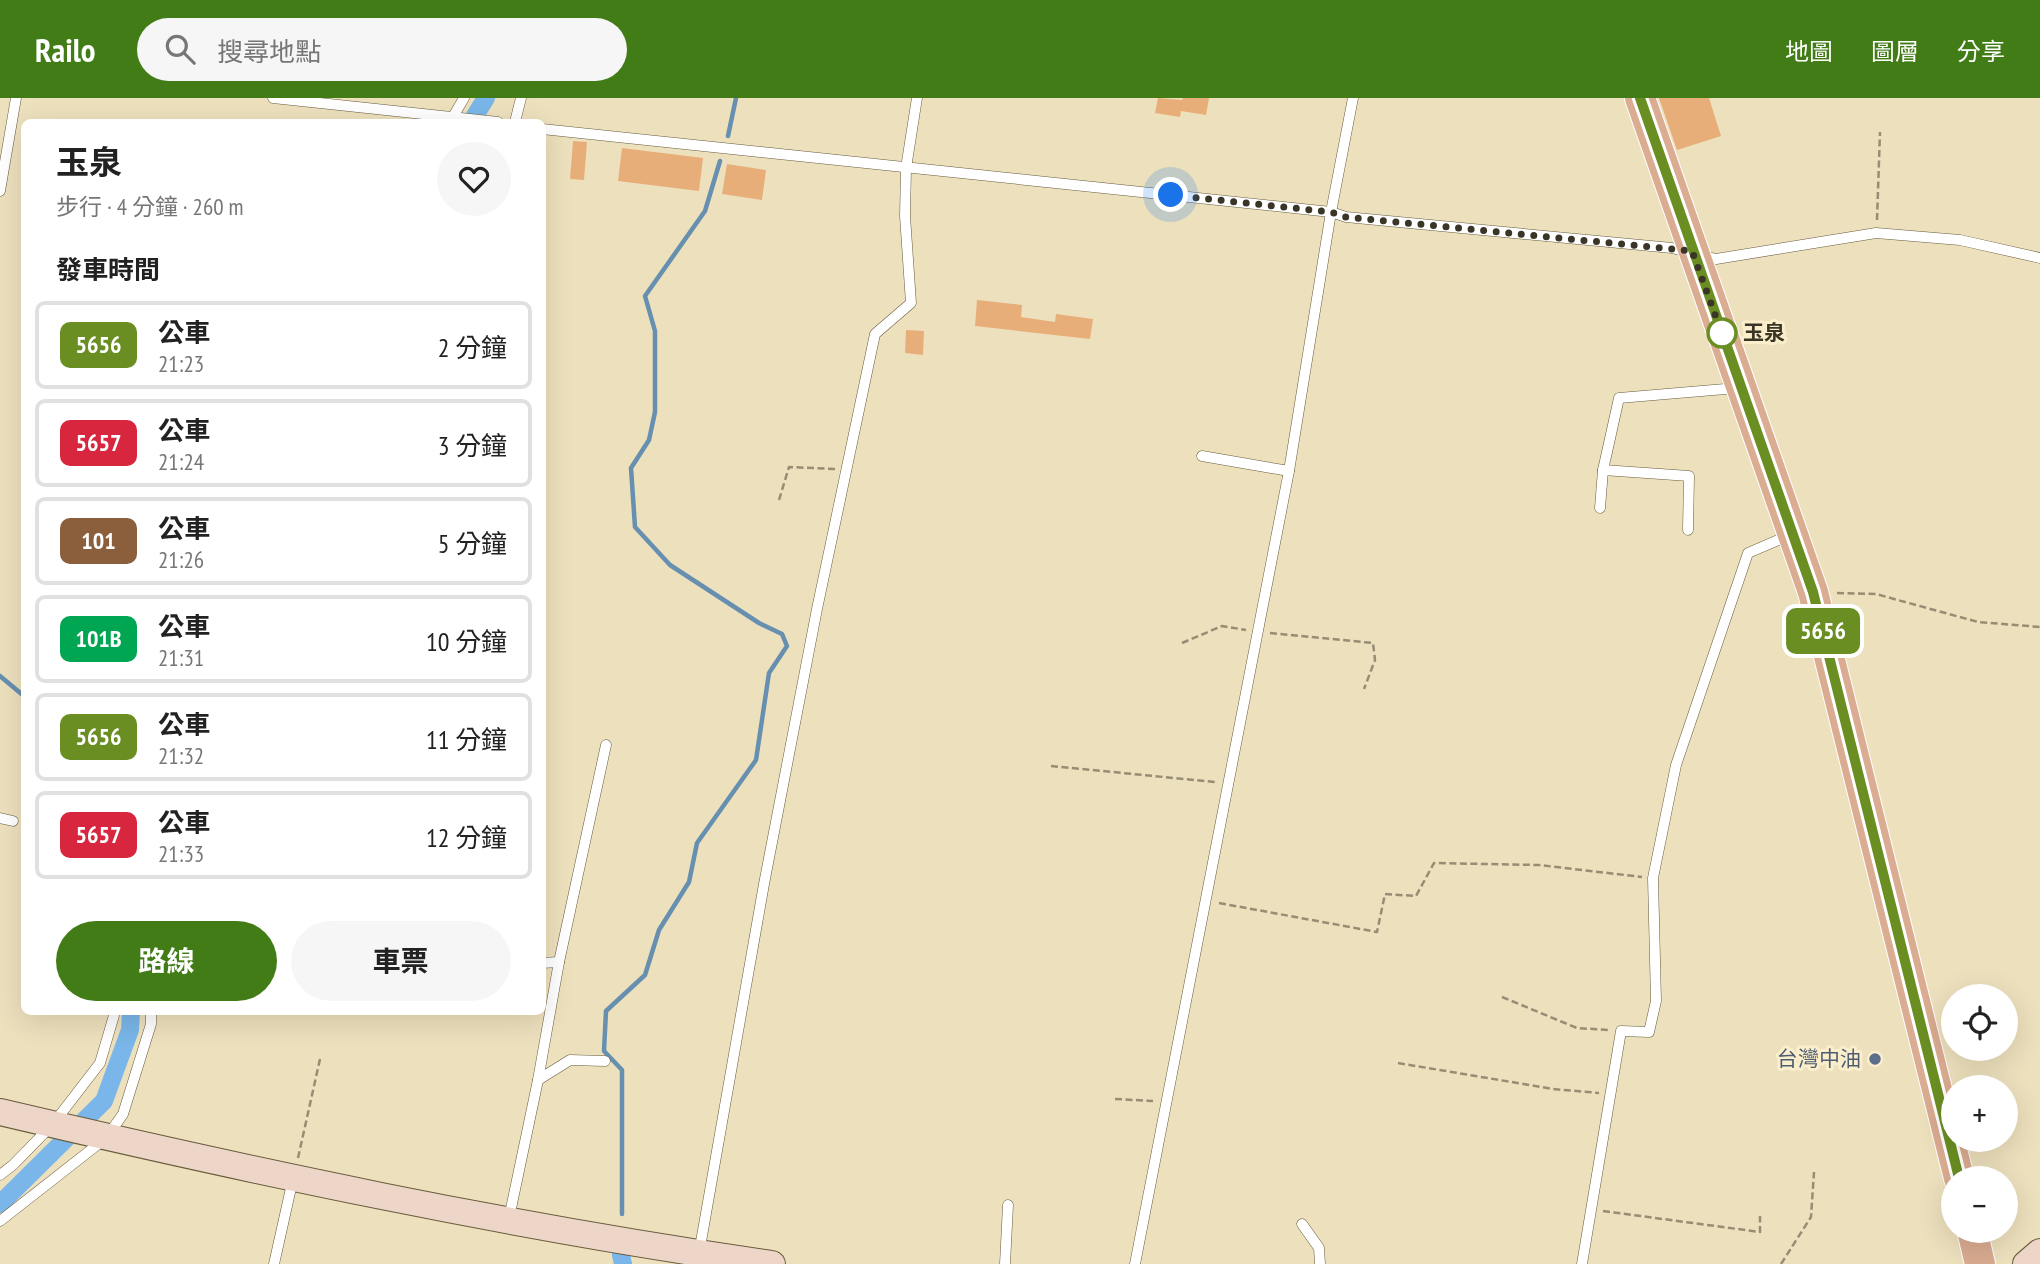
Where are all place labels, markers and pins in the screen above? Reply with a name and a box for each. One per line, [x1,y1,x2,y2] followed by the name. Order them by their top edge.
[1707,318,1737,348] marker: 玉泉
[1743,319,1785,346] place label: 玉泉
[1777,1045,1861,1072] place label: 台灣中油
[1867,1051,1883,1067] marker: 台灣中油

